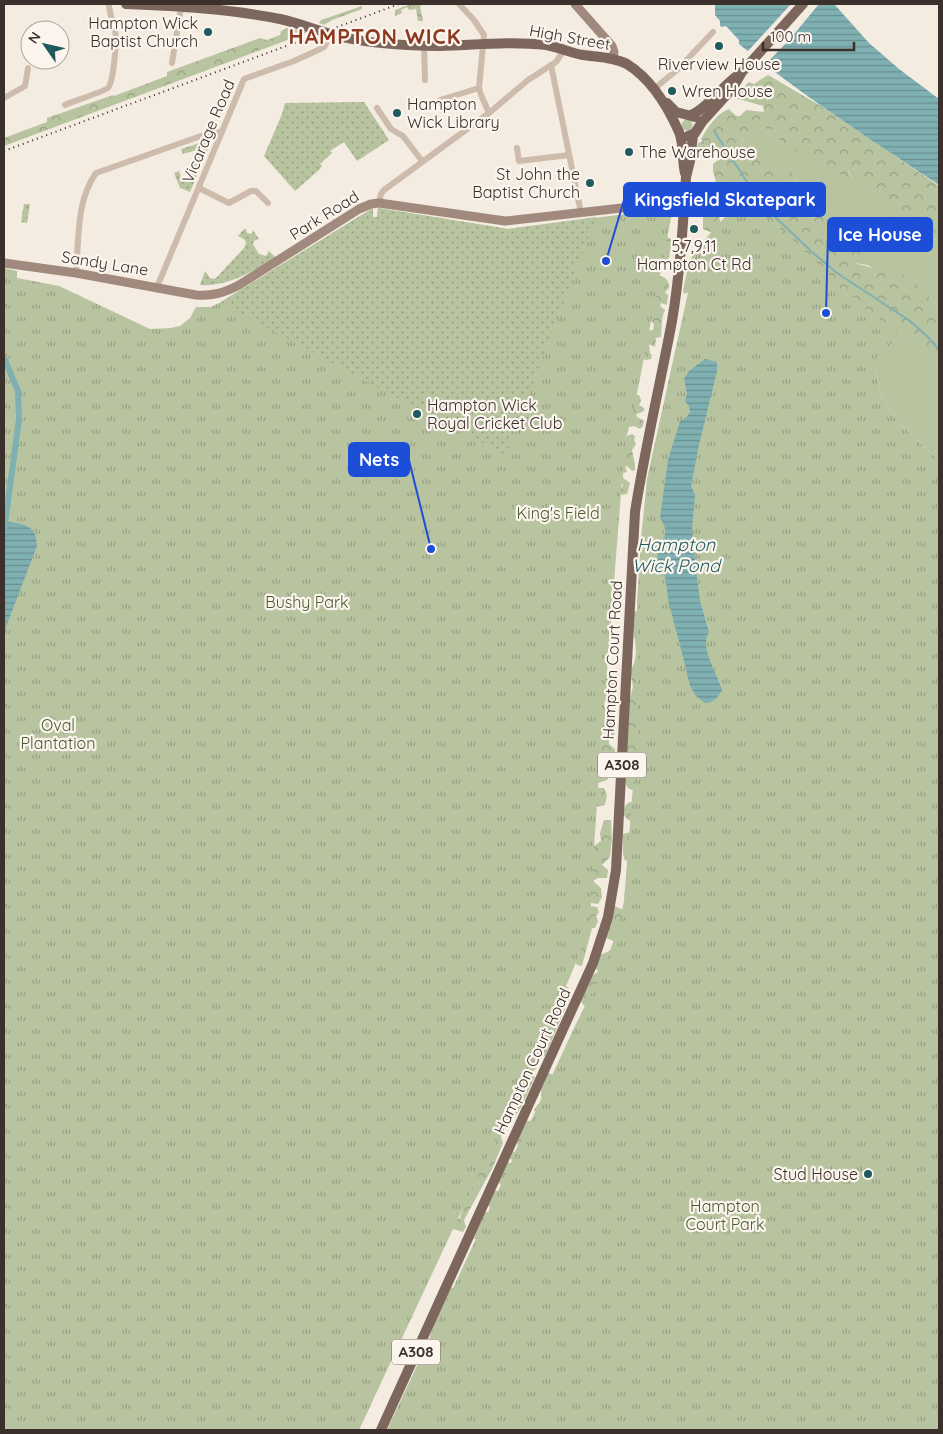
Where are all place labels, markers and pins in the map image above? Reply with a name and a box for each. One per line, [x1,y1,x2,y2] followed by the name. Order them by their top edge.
[88,13,198,51] place label: Hampton Wick Baptist Church
[202,26,214,38] marker: Hampton Wick Baptist Church
[713,40,725,52] marker: Riverview House
[658,54,780,74] place label: Riverview House
[682,81,773,101] place label: Wren House
[666,85,678,97] marker: Wren House
[407,94,500,132] place label: Hampton Wick Library
[391,107,403,119] marker: Hampton Wick Library
[639,142,755,162] place label: The Warehouse
[623,146,635,158] marker: The Warehouse
[472,164,580,202] place label: St John the Baptist Church
[584,177,596,189] marker: St John the Baptist Church
[624,183,825,216] callout: Kingsfield Skatepark
[828,218,932,251] callout: Ice House
[688,223,700,235] marker: 5,7,9,11 Hampton Ct Rd
[637,236,751,274] place label: 5,7,9,11 Hampton Ct Rd
[427,395,562,433] place label: Hampton Wick Royal Cricket Club
[411,408,423,420] marker: Hampton Wick Royal Cricket Club
[349,443,409,476] callout: Nets
[774,1164,858,1184] place label: Stud House
[862,1168,874,1180] marker: Stud House

